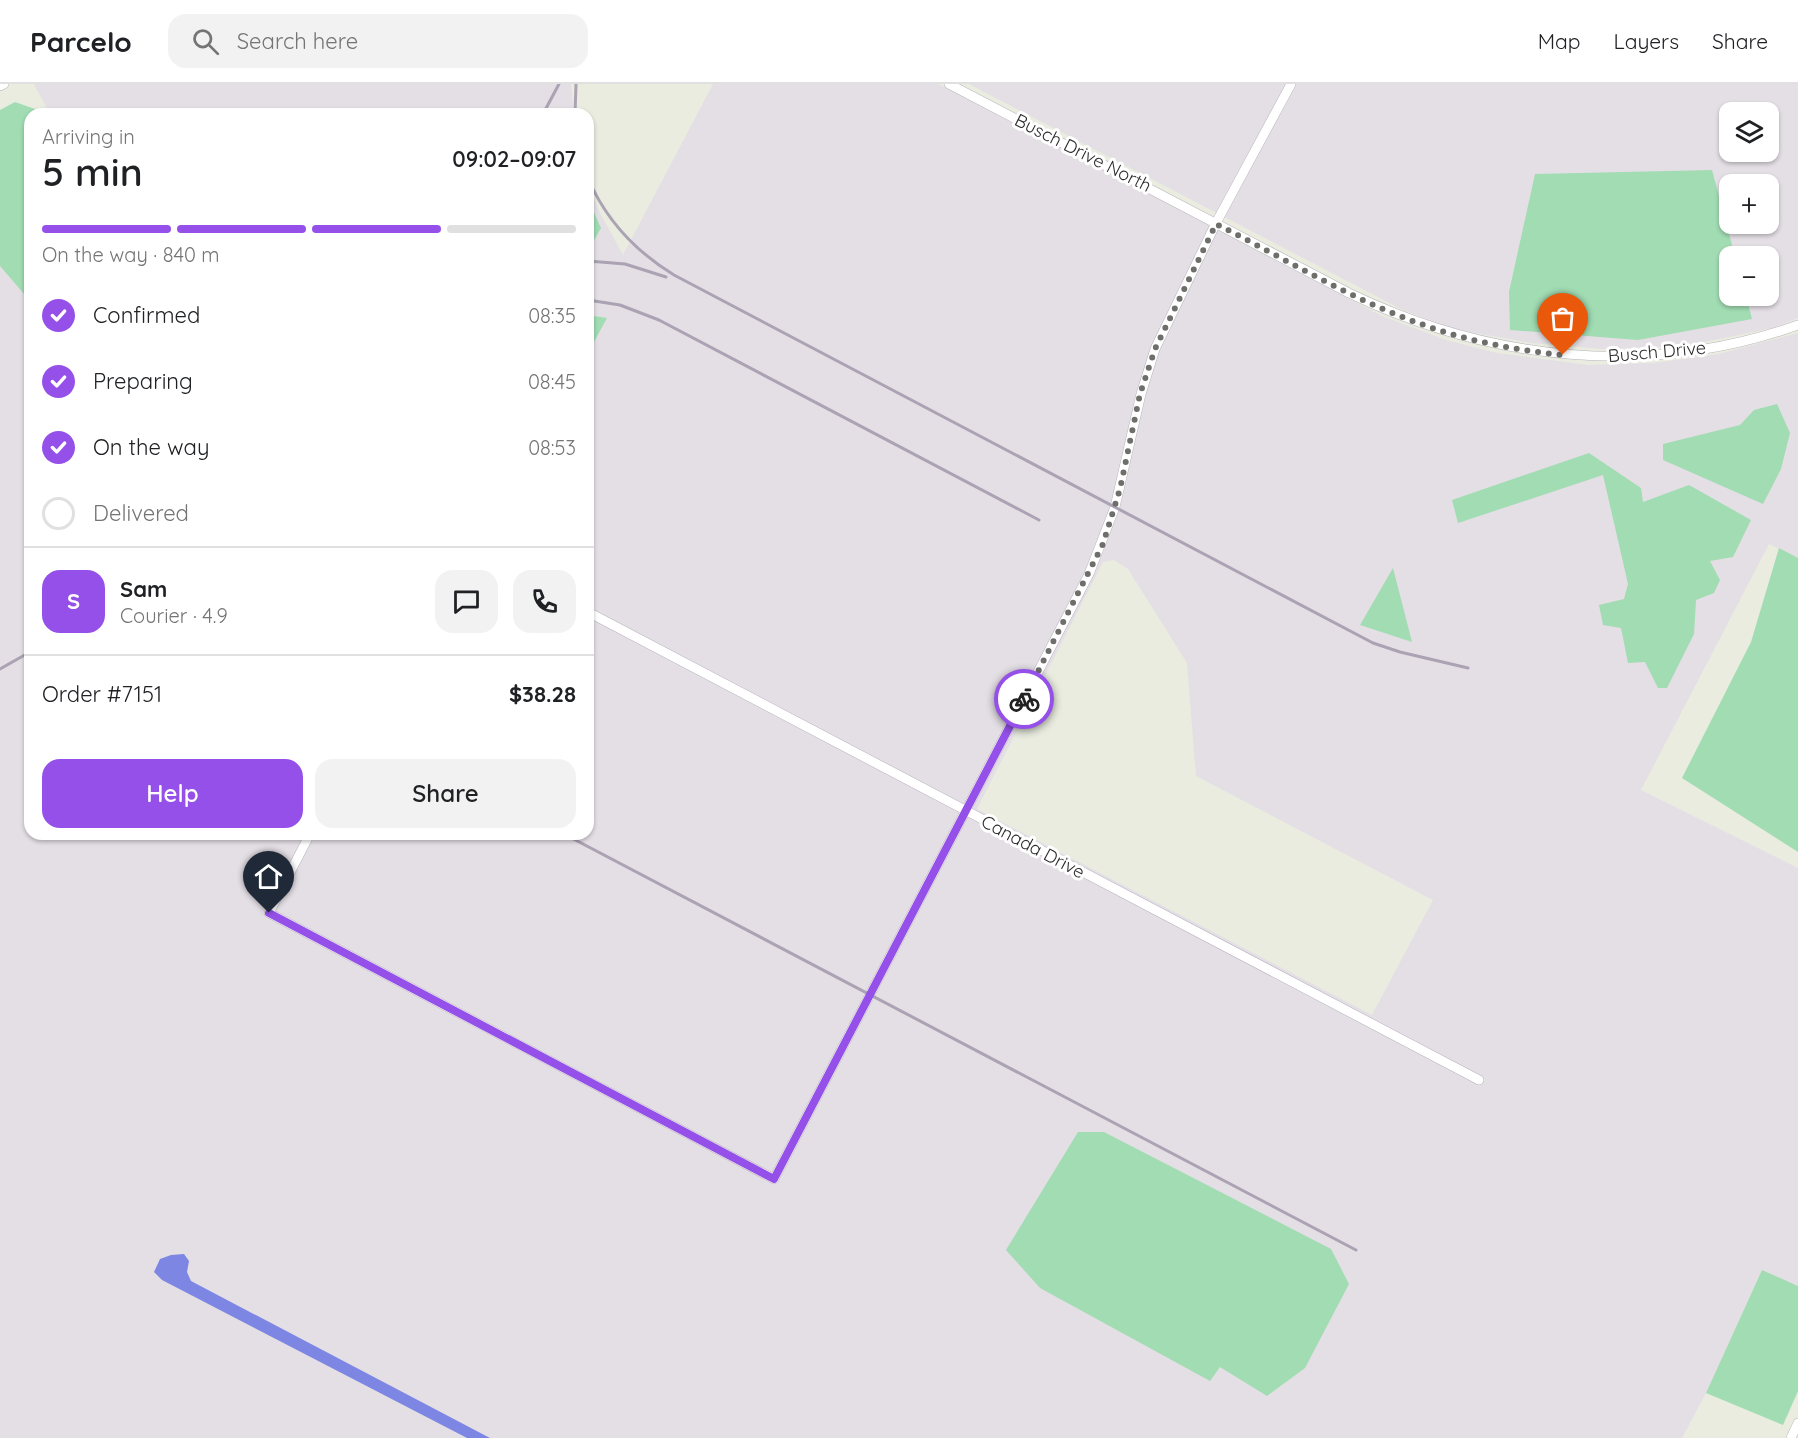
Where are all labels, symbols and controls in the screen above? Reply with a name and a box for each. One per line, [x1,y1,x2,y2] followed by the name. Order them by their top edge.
[168,14,588,68] search box
[30,24,132,59] text: Parcelo
[189,25,222,58] icon: search
[237,27,358,55] text: Search here
[1538,28,1581,54] text: Map
[1614,28,1679,54] text: Layers
[1712,28,1768,54] text: Share
[1719,102,1779,306] map controls
[1719,102,1779,162] button: layers
[1011,108,1155,197] street label: Busch Drive North
[42,124,135,149] text: Arriving in
[452,145,576,173] text: 09:02–09:07
[42,147,143,196] text: 5 min
[1719,174,1779,234] button: +
[42,242,220,267] text: On the way · 840 m
[1719,246,1779,306] button: −
[1537,293,1588,355] pin
[42,299,75,332] icon: check
[93,301,200,329] text: Confirmed
[1546,302,1579,335] icon: bag
[528,303,576,328] text: 08:35
[1607,336,1707,367] street label: Busch Drive
[42,365,75,398] icon: check
[93,367,193,395] text: Preparing
[528,369,576,394] text: 08:45
[42,431,75,464] icon: check
[93,433,209,461] text: On the way
[528,435,576,460] text: 08:53
[93,499,189,527] text: Delivered
[435,570,498,633] button: chat
[513,570,576,633] button: phone
[120,575,167,603] text: Sam
[67,587,80,615] text: S
[120,603,228,628] text: Courier · 4.9
[994,669,1054,729] courier
[42,680,162,708] text: Order #7151
[509,680,576,708] text: $38.28
[1008,683,1041,716] icon: bike
[42,759,303,828] button: Help
[315,759,576,828] button: Share
[977,810,1089,883] street label: Canada Drive
[243,851,294,913] pin
[252,860,285,893] icon: home

